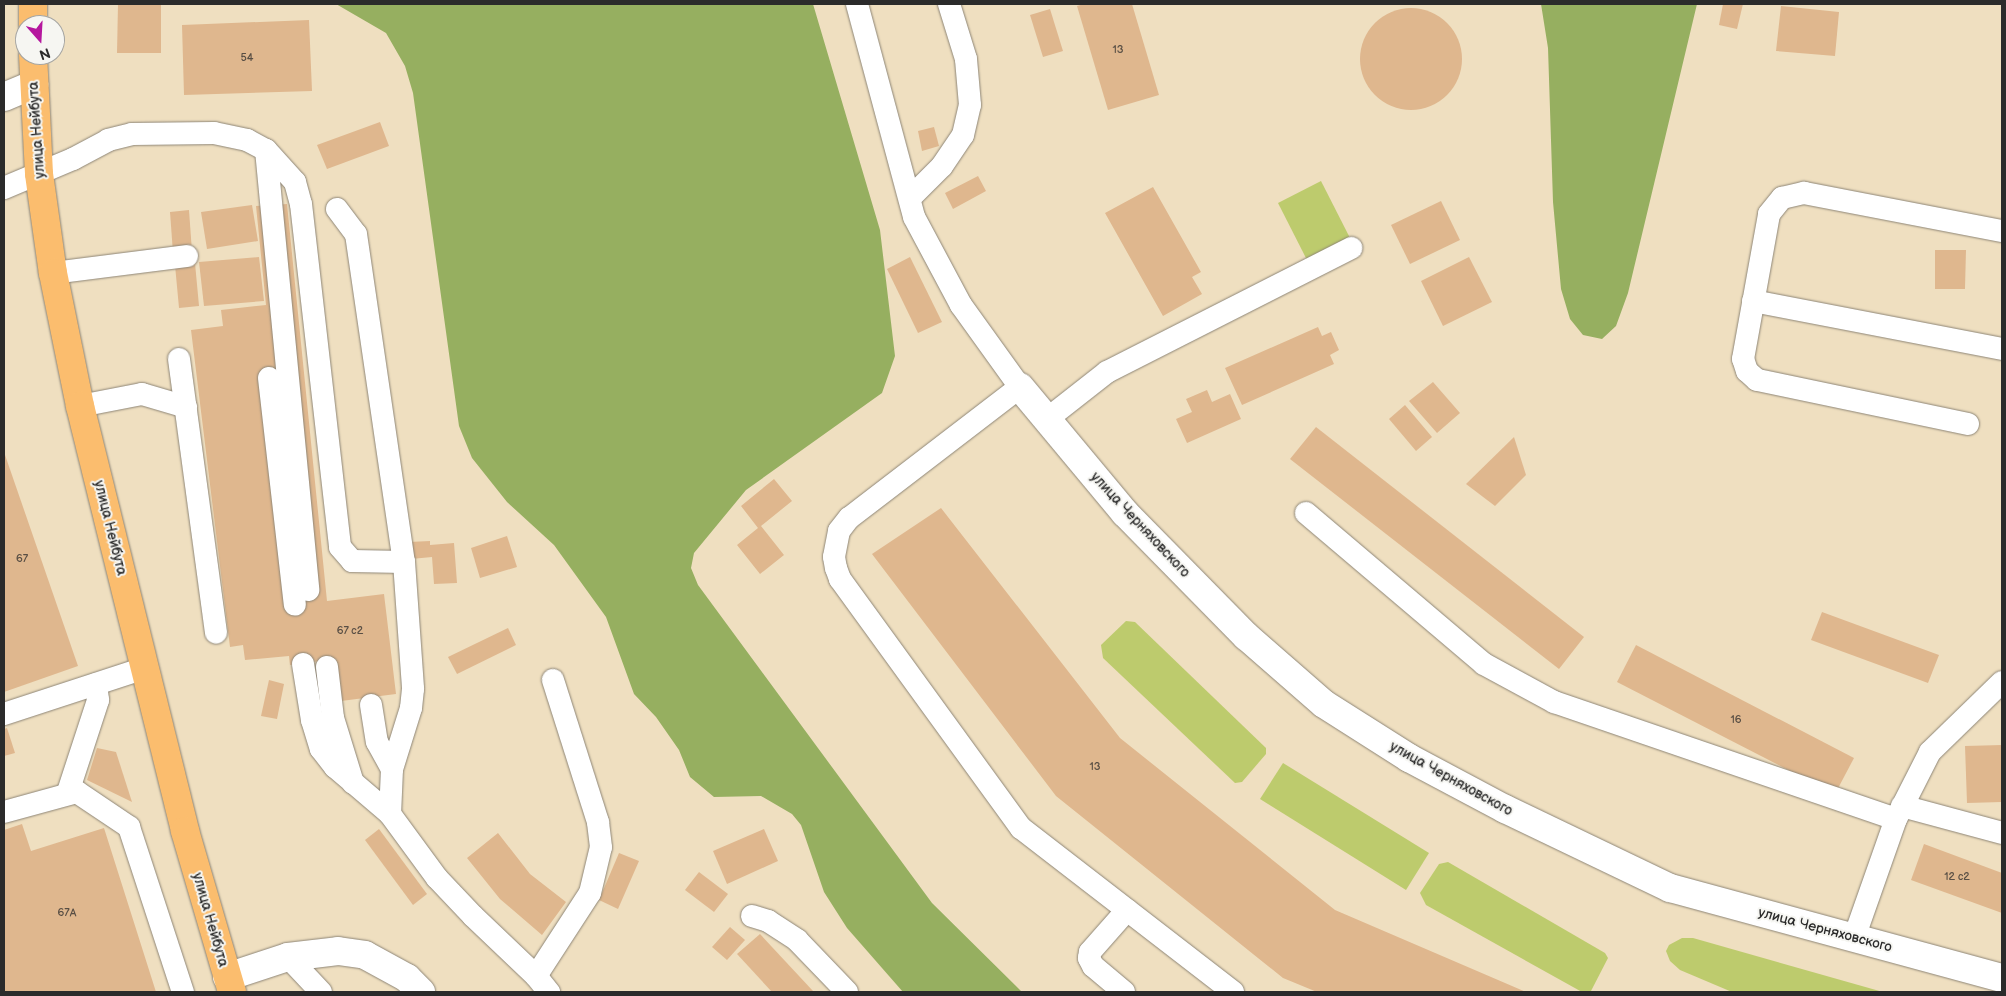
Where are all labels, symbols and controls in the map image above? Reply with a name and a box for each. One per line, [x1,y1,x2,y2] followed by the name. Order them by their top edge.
[15,15,65,65] north arrow
[1112,43,1124,57] house number: 13
[37,44,52,63] text: N
[240,51,254,65] house number: 54
[25,81,49,179] street label: улица Нейбута
[1087,469,1193,581] street label: улица Черняховского
[90,479,130,577] street label: улица Нейбута
[16,552,28,566] house number: 67
[337,624,363,638] house number: 67 с2
[1731,713,1741,727] house number: 16
[1387,738,1515,820] street label: улица Черняховского
[1089,760,1101,774] house number: 13
[1944,870,1970,884] house number: 12 с2
[189,871,231,969] street label: улица Нейбута
[1756,904,1894,956] street label: улица Черняховского
[58,906,76,920] house number: 67А

